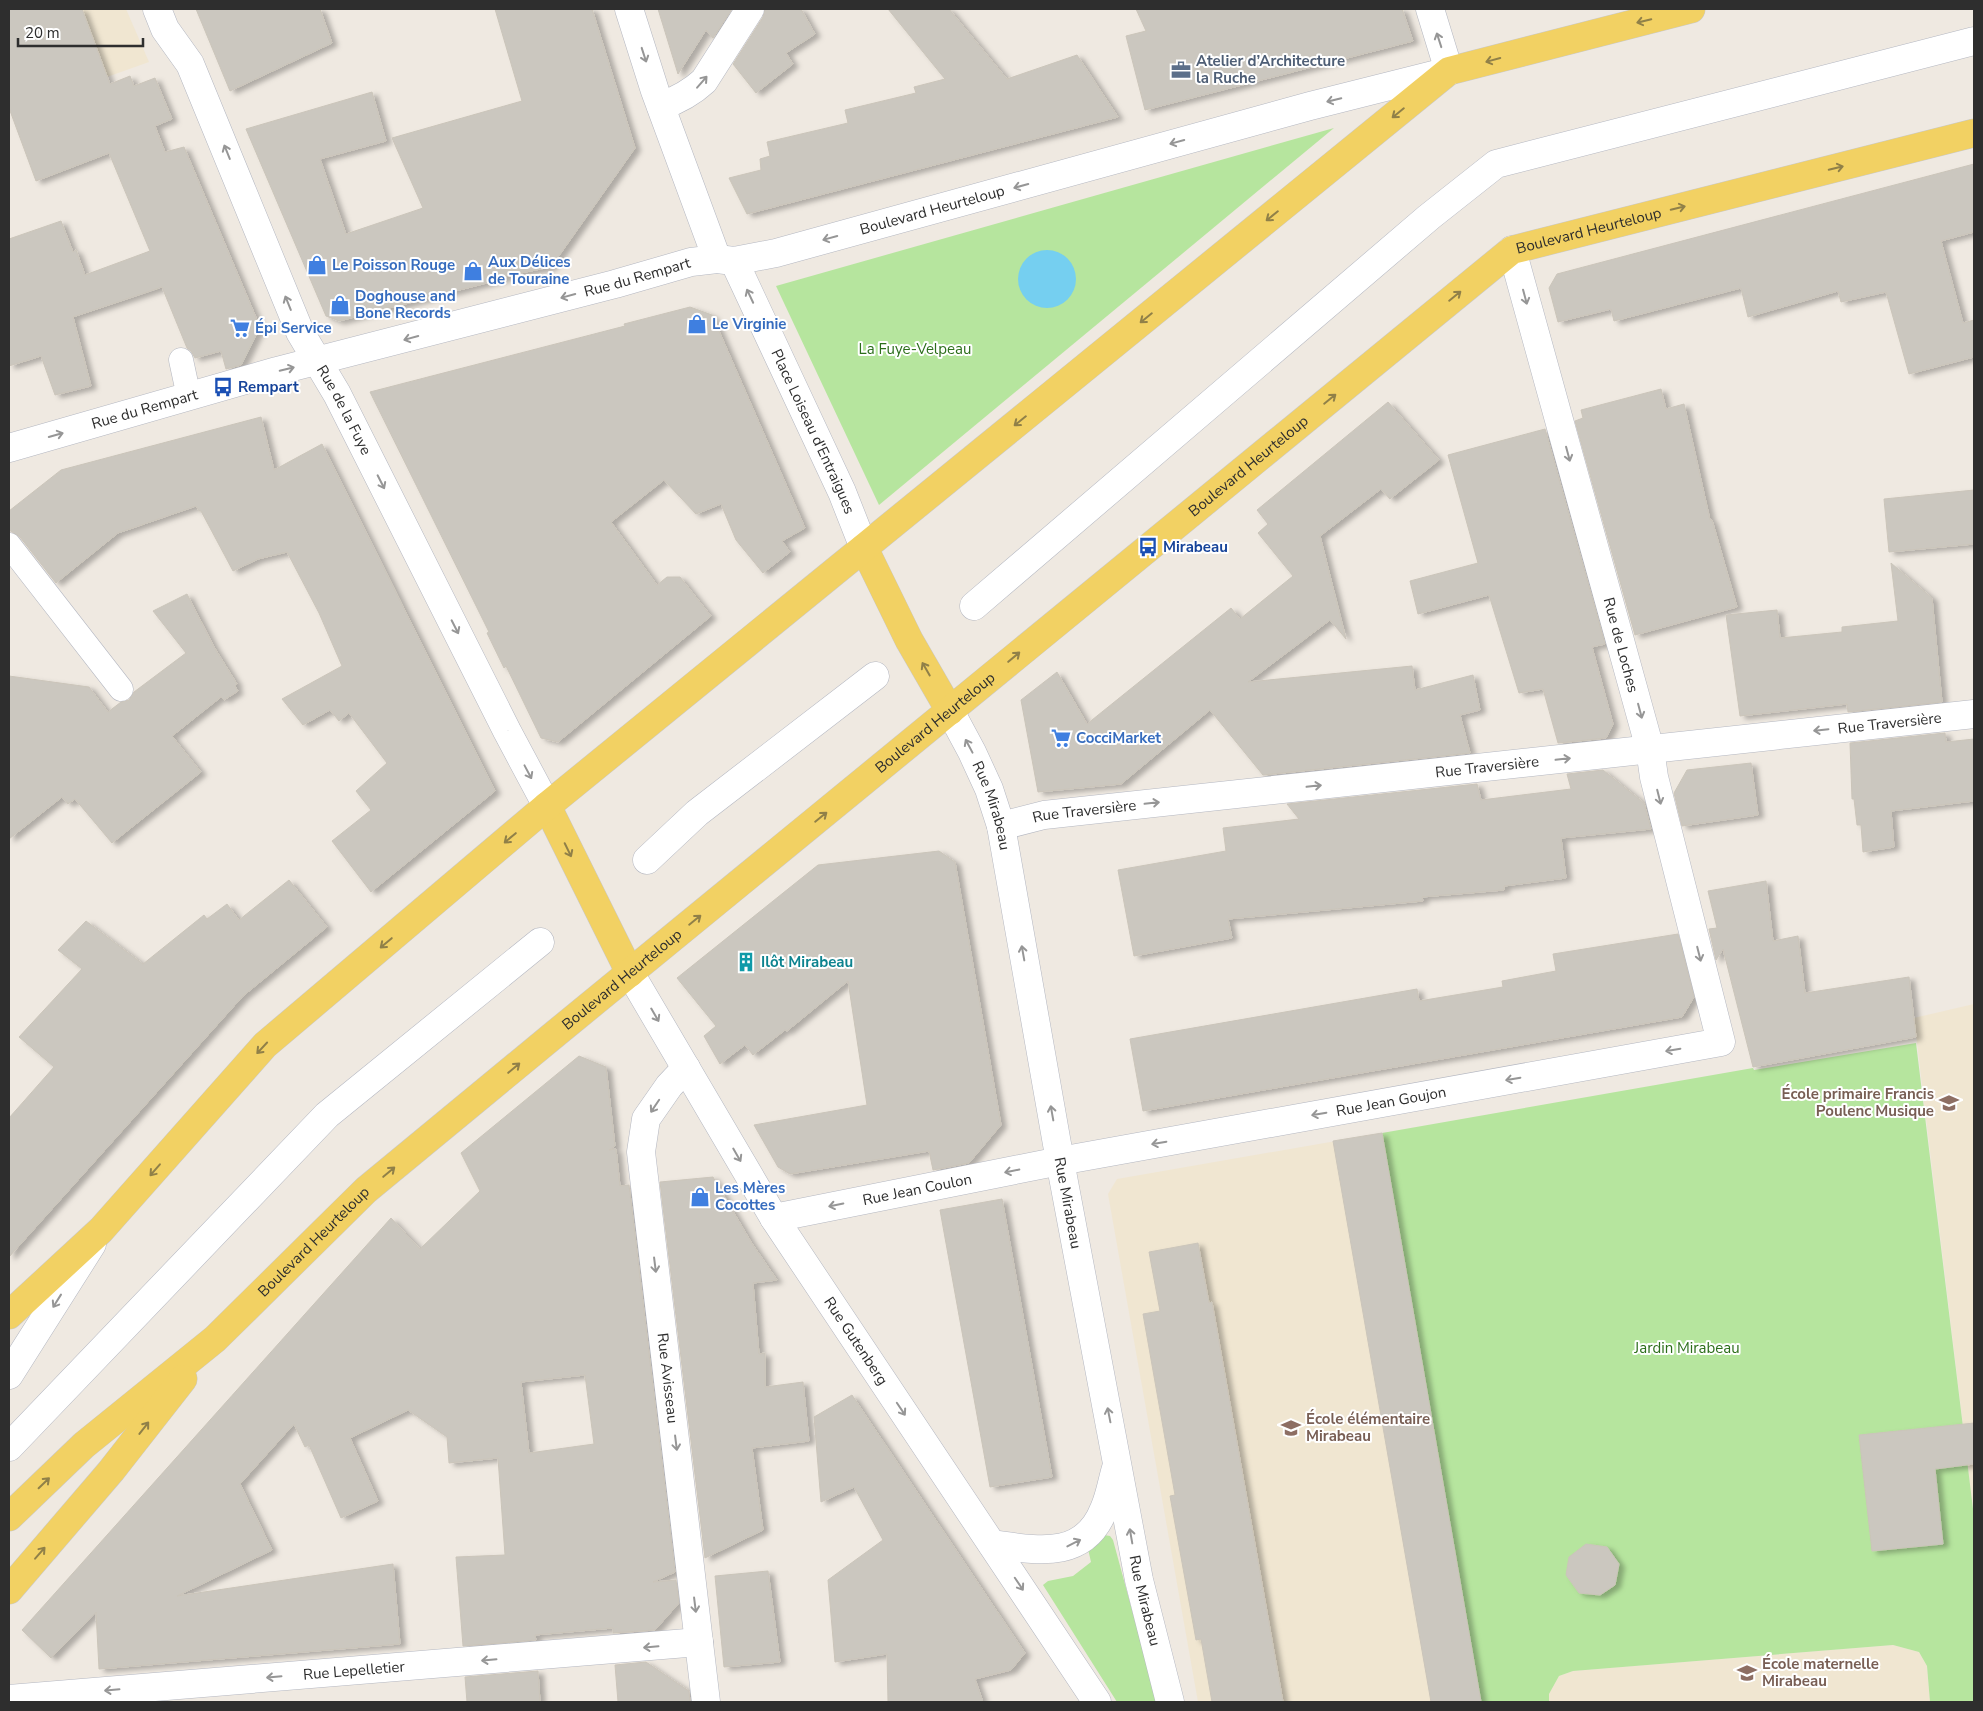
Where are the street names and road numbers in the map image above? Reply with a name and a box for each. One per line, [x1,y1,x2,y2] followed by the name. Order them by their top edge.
[858,180,1007,239] street label: Boulevard Heurteloup
[1514,202,1664,259] street label: Boulevard Heurteloup
[582,252,693,302] street label: Rue du Rempart
[767,346,860,517] street label: Place Loiseau d'Entraigues
[312,361,376,458] street label: Rue de la Fuye
[89,384,201,434] street label: Rue du Rempart
[1184,411,1313,521] street label: Boulevard Heurteloup
[1599,595,1643,695] street label: Rue de Loches
[871,667,999,778] street label: Boulevard Heurteloup
[1837,708,1943,739] street label: Rue Traversière
[1434,751,1540,782] street label: Rue Traversière
[967,758,1015,852] street label: Rue Mirabeau
[1030,795,1137,828] street label: Rue Traversière
[558,924,686,1034] street label: Boulevard Heurteloup
[1334,1082,1448,1121] street label: Rue Jean Goujon
[1049,1155,1086,1250] street label: Rue Mirabeau
[861,1169,974,1210] street label: Rue Jean Coulon
[253,1182,374,1301] street label: Boulevard Heurteloup
[819,1293,893,1389] street label: Rue Gutenberg
[652,1332,683,1424] street label: Rue Avisseau
[1125,1553,1165,1648] street label: Rue Mirabeau
[302,1656,406,1685] street label: Rue Lepelletier

